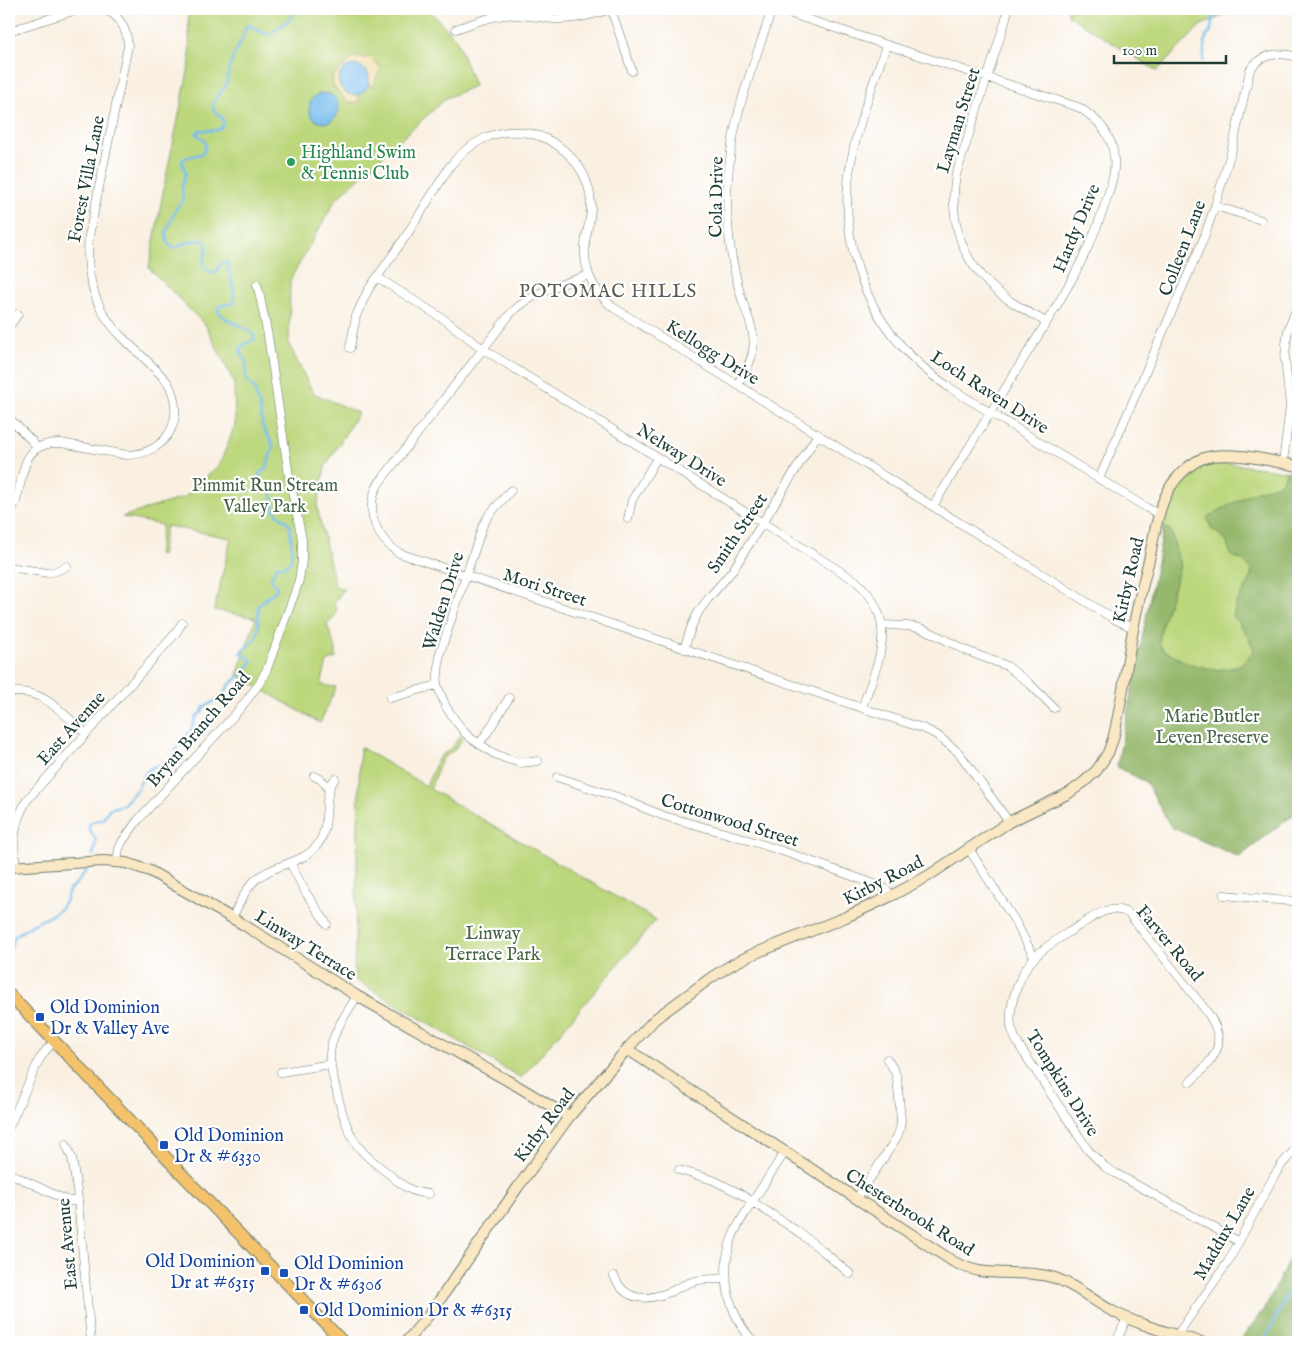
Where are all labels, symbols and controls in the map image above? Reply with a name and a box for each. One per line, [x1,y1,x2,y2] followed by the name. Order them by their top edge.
[1114,32,1227,64] scale bar
[1122,41,1158,60] text: 100 m
[932,65,986,176] street label: Layman Street
[64,114,111,245] street label: Forest Villa Lane
[301,142,416,186] place label: Highland Swim & Tennis Club
[285,156,297,168] marker: Highland Swim & Tennis Club
[705,156,730,238] street label: Cola Drive
[1048,181,1106,276] street label: Hardy Drive
[1155,197,1212,300] street label: Colleen Lane
[519,280,697,304] district label: POTOMAC HILLS
[661,315,763,391] street label: Kellogg Drive
[926,346,1053,440] street label: Loch Raven Drive
[632,419,731,493] street label: Nelway Drive
[192,475,338,519] park label: Pimmit Run Stream Valley Park
[703,489,774,579] street label: Smith Street
[1108,535,1151,625] street label: Kirby Road
[419,549,470,654] street label: Walden Drive
[500,564,589,613] street label: Mori Street
[142,667,256,793] street label: Bryan Branch Road
[33,687,111,771] street label: East Avenue
[1155,706,1269,750] park label: Marie Butler Leven Preserve
[658,789,801,853] street label: Cottonwood Street
[840,851,928,911] street label: Kirby Road
[1130,901,1208,987] street label: Farver Road
[250,906,360,987] street label: Linway Terrace
[446,923,541,967] park label: Linway Terrace Park
[50,997,170,1041] place label: Old Dominion Dr & Valley Ave
[34,1011,46,1023] marker: Old Dominion Dr & Valley Ave
[1020,1026,1104,1141] street label: Tompkins Drive
[510,1084,581,1168] street label: Kirby Road
[174,1125,284,1169] place label: Old Dominion Dr & #6330
[158,1139,170,1151] marker: Old Dominion Dr & #6330
[840,1164,978,1262] street label: Chesterbrook Road
[1189,1183,1261,1285] street label: Maddux Lane
[53,1197,84,1291] street label: East Avenue
[145,1251,255,1295] place label: Old Dominion Dr at #6315
[294,1253,404,1297] place label: Old Dominion Dr & #6306
[259,1265,271,1277] marker: Old Dominion Dr at #6315
[278,1267,290,1279] marker: Old Dominion Dr & #6306
[314,1300,513,1323] place label: Old Dominion Dr & #6315
[298,1304,310,1316] marker: Old Dominion Dr & #6315

